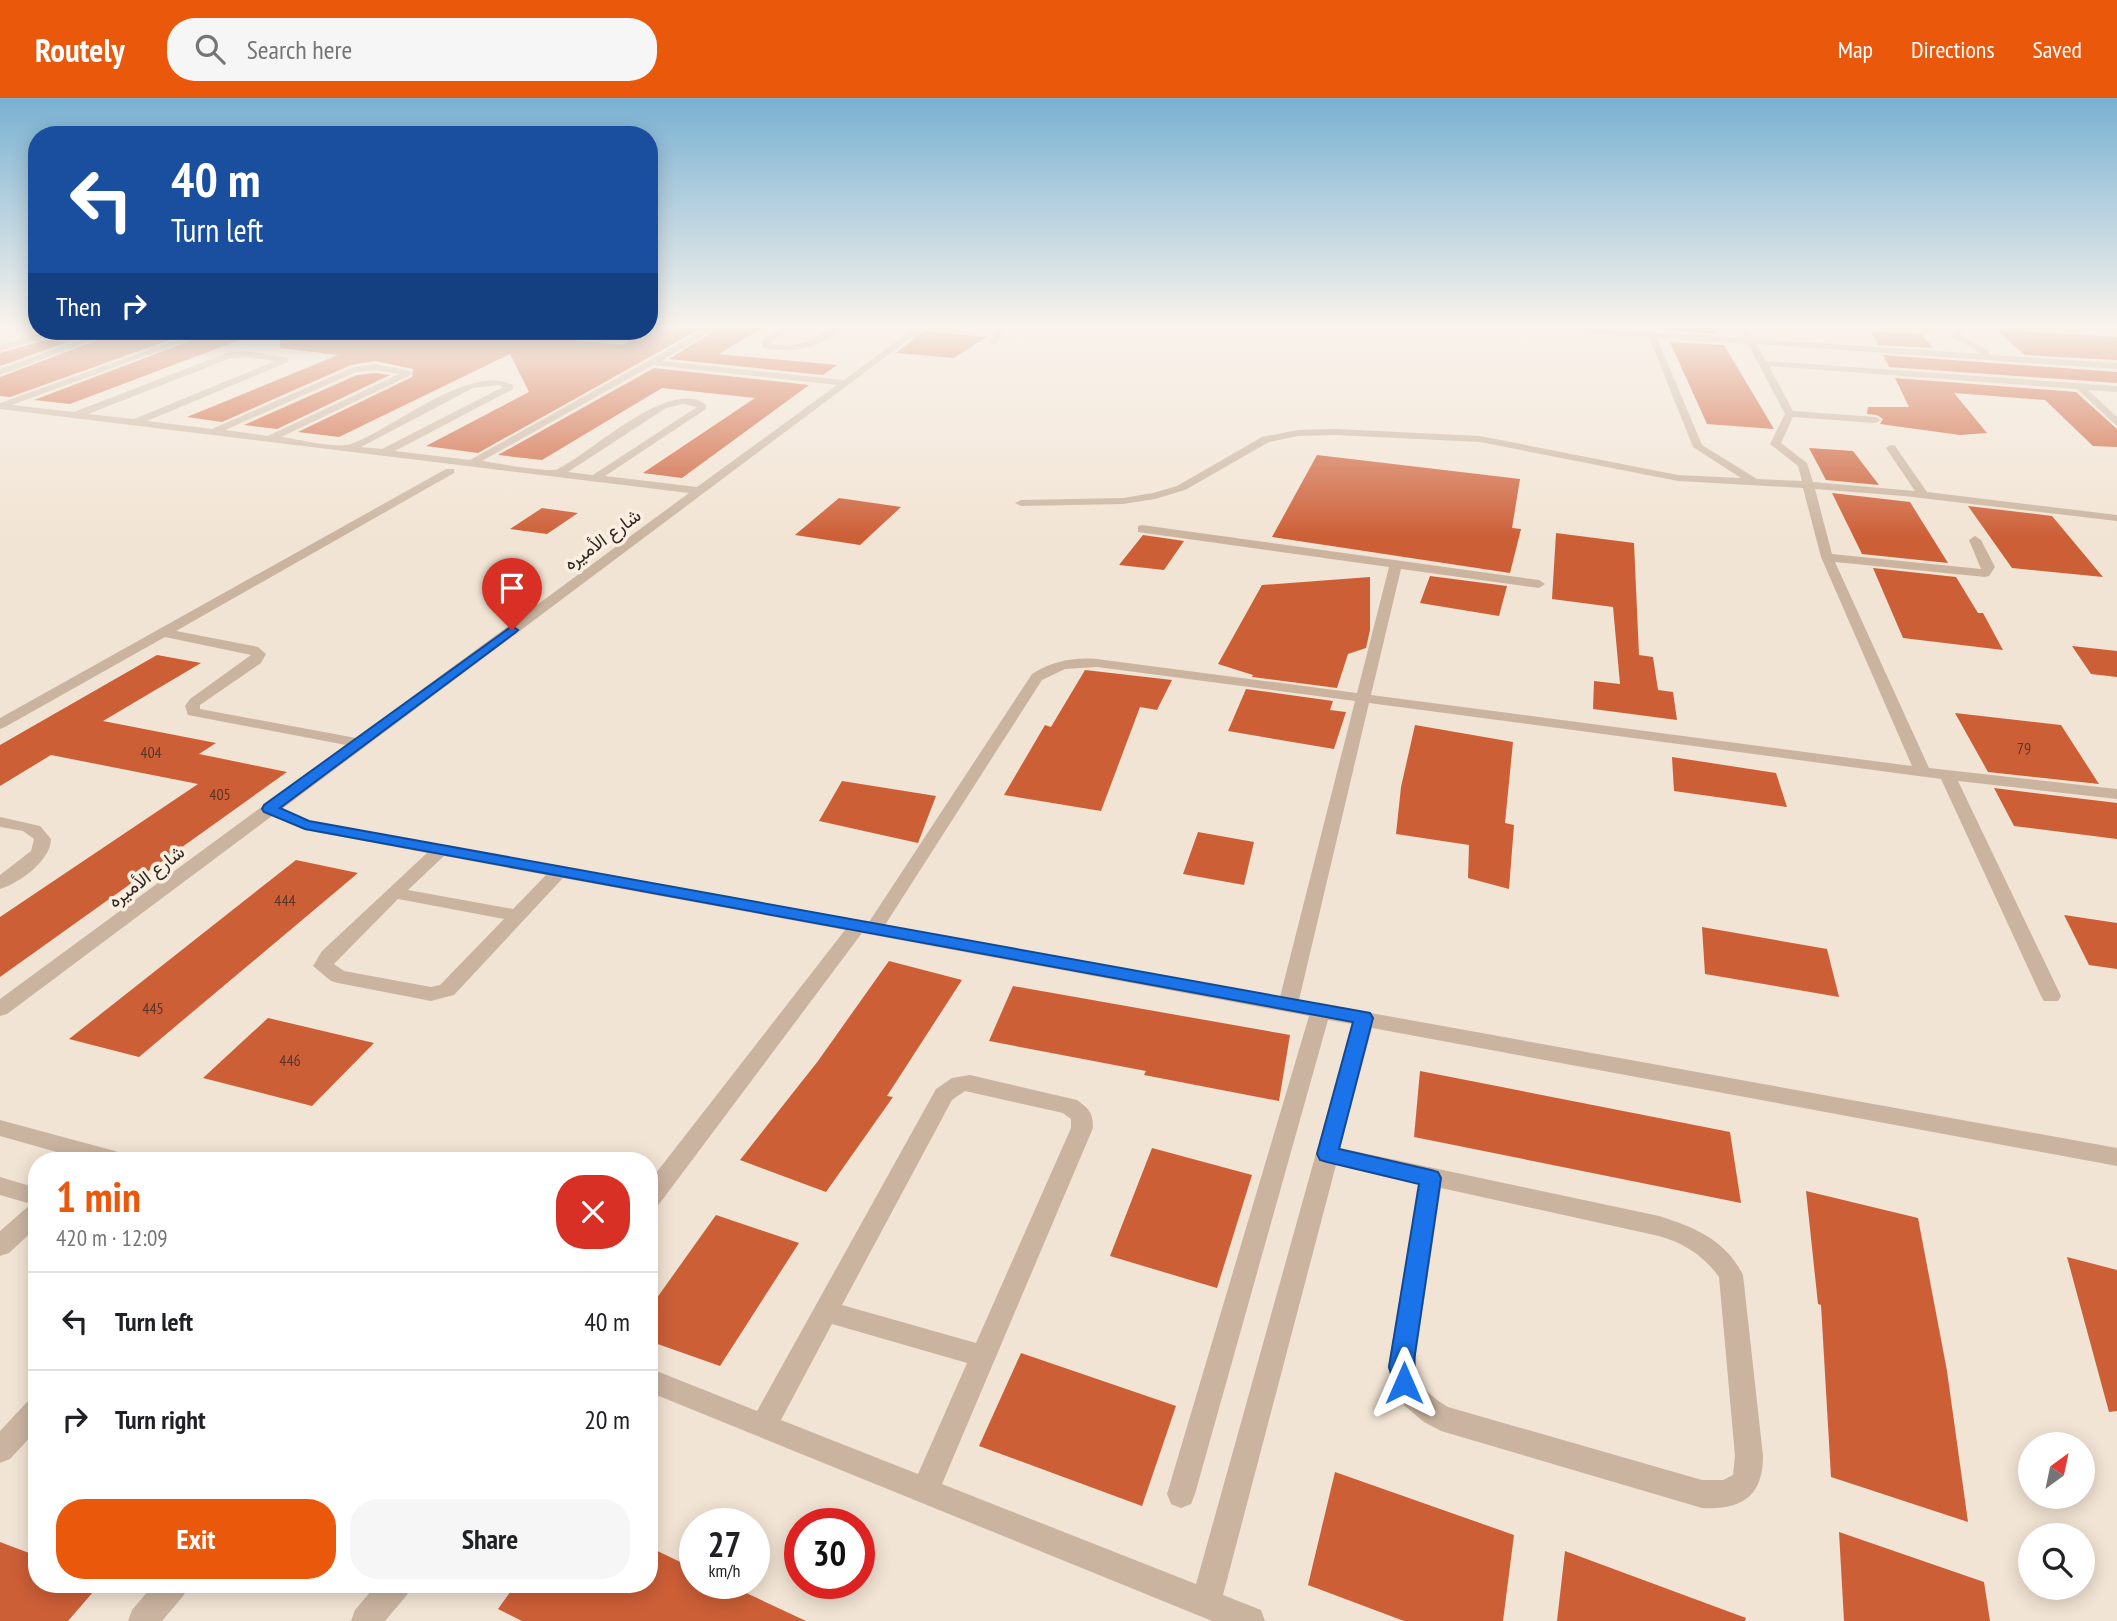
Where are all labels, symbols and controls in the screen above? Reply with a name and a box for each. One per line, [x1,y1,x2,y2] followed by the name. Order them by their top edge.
[167,18,657,81] search box
[35,28,125,71] text: Routely
[191,30,229,68] icon: search
[247,33,352,66] text: Search here
[1838,34,1873,65] text: Map
[1911,34,1995,65] text: Directions
[2033,34,2082,65] text: Saved
[171,147,260,211] text: 40 m
[56,154,147,245] icon: left
[171,209,263,251] text: Turn left
[115,287,153,325] icon: right
[56,290,101,323] text: Then
[559,503,646,576] street label: شارع الأميره
[482,558,542,630] pin
[493,569,531,607] icon: arrive
[2017,738,2031,758] house number: 79
[140,742,162,762] house number: 404
[209,784,231,804] house number: 405
[103,839,190,913] street label: شارع الأميره
[274,890,296,910] house number: 444
[142,998,164,1018] house number: 445
[279,1050,301,1070] house number: 446
[56,1169,141,1224] text: 1 min
[556,1175,630,1249] button: close
[56,1223,168,1252] text: 420 m · 12:09
[56,1302,94,1340] icon: left
[115,1305,193,1338] text: Turn left
[584,1305,630,1338] text: 40 m
[1367,1346,1441,1420] position arrow
[56,1400,94,1438] icon: right
[115,1403,206,1436] text: Turn right
[584,1403,630,1436] text: 20 m
[2018,1432,2095,1508] north arrow
[2018,1432,2095,1600] map controls
[56,1499,336,1579] button: Exit
[350,1499,630,1579] button: Share
[784,1508,875,1599] speed limit sign: 30
[708,1521,741,1567] text: 27
[2018,1523,2095,1600] button: search
[709,1559,740,1582] text: km/h

